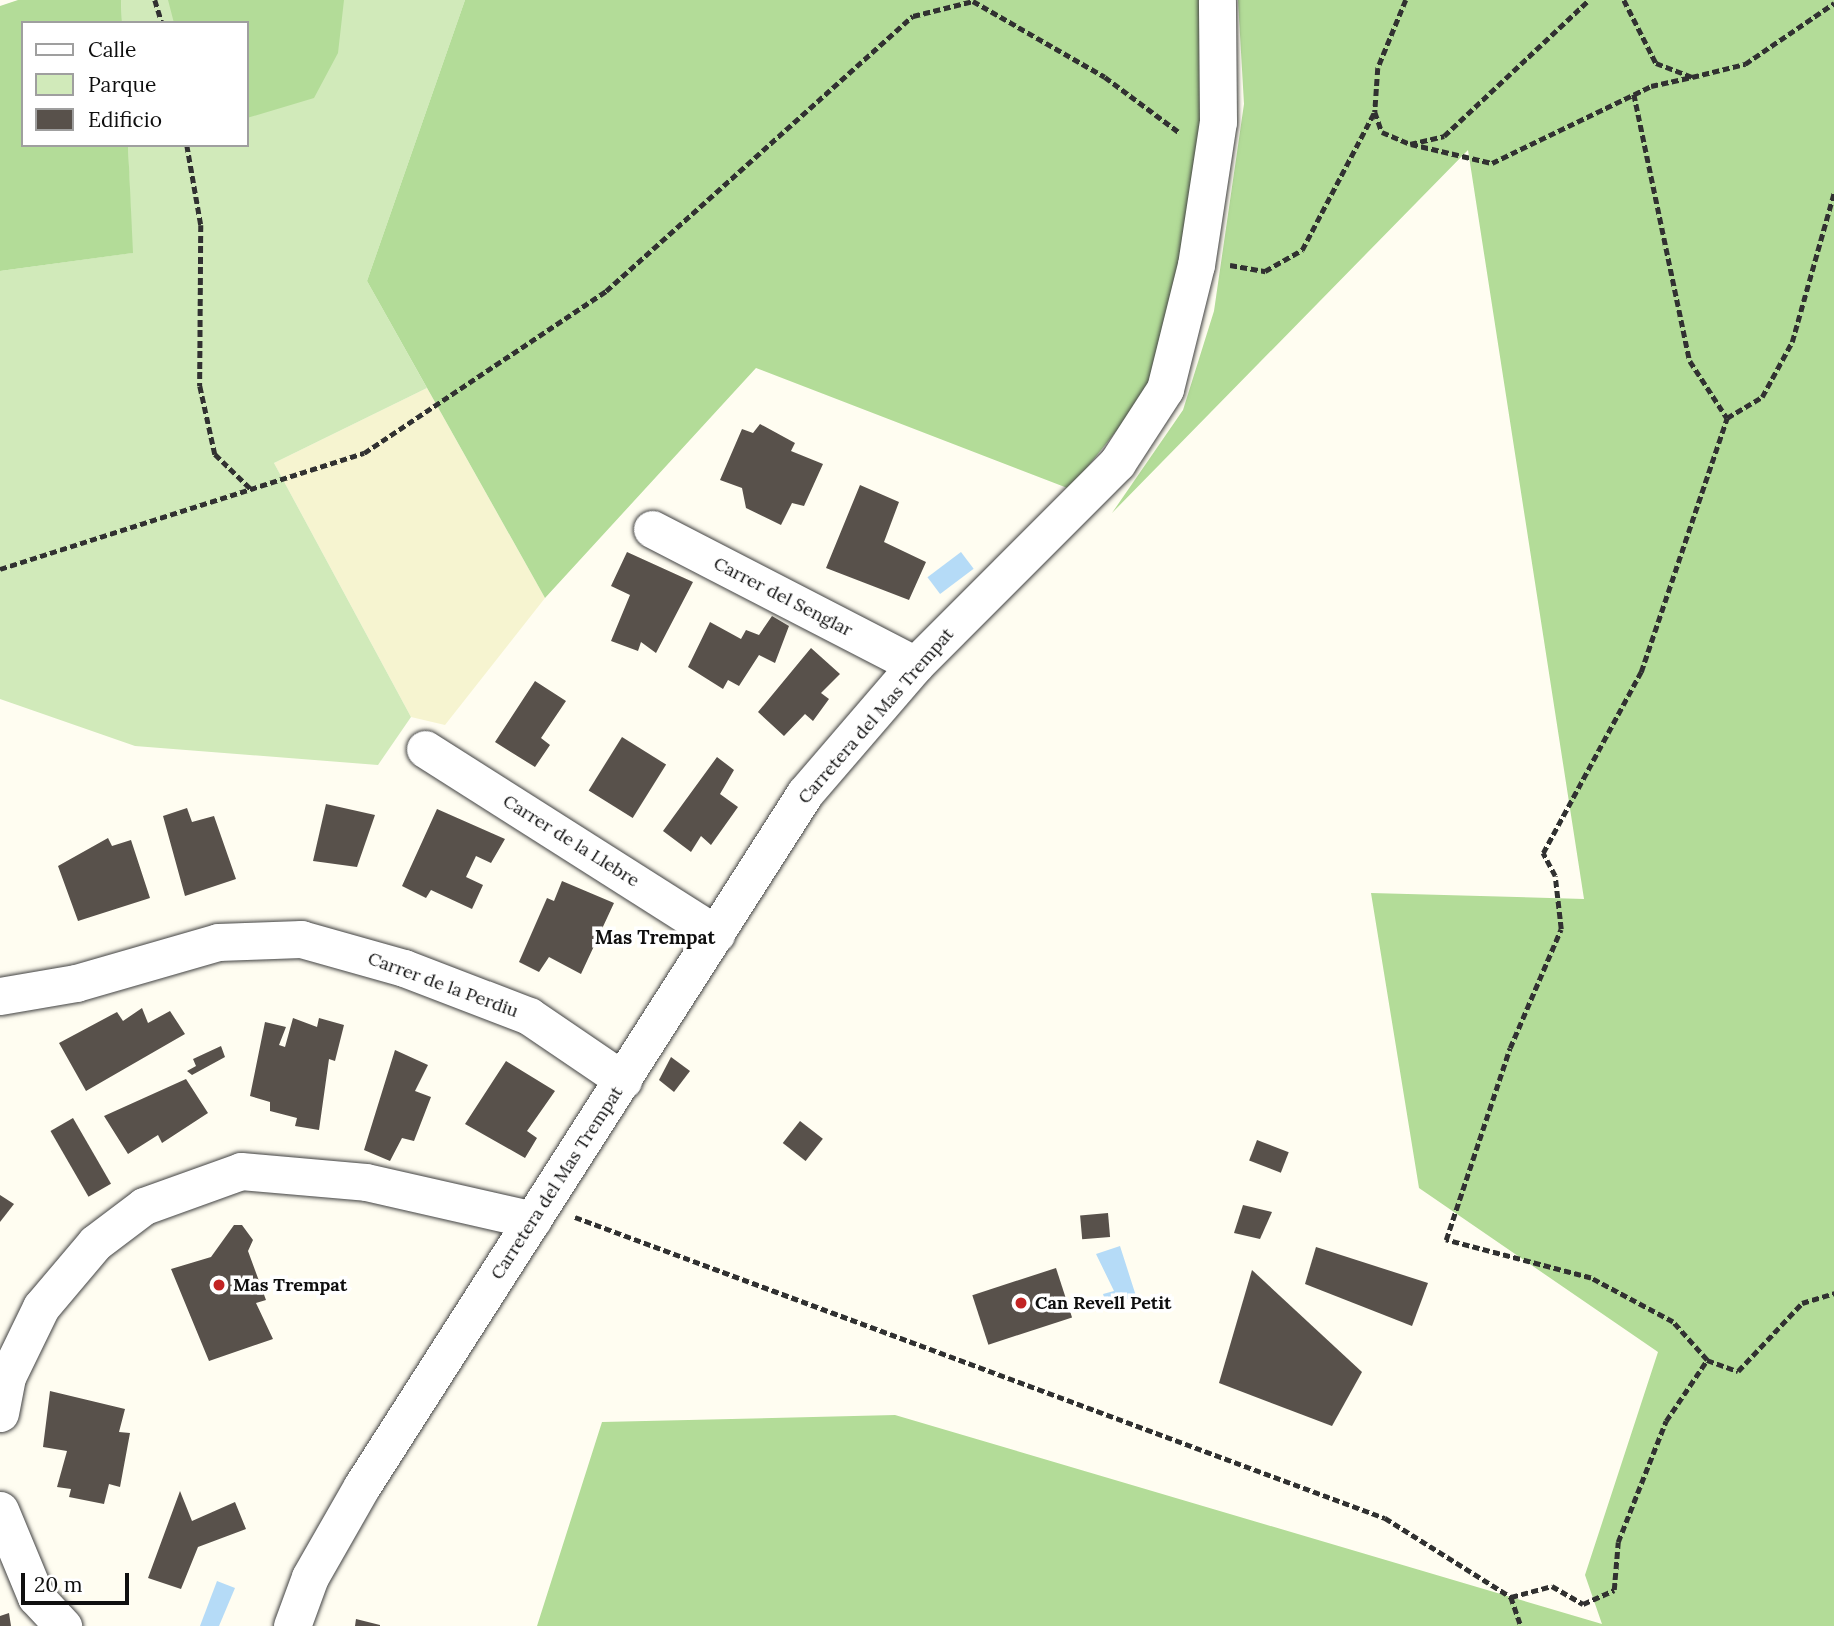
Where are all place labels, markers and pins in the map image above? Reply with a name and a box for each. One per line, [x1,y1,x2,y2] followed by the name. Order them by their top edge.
[233,1274,347,1296] place label: Mas Trempat
[211,1277,227,1293] marker: Mas Trempat
[1035,1292,1171,1314] place label: Can Revell Petit
[1013,1295,1029,1311] marker: Can Revell Petit

